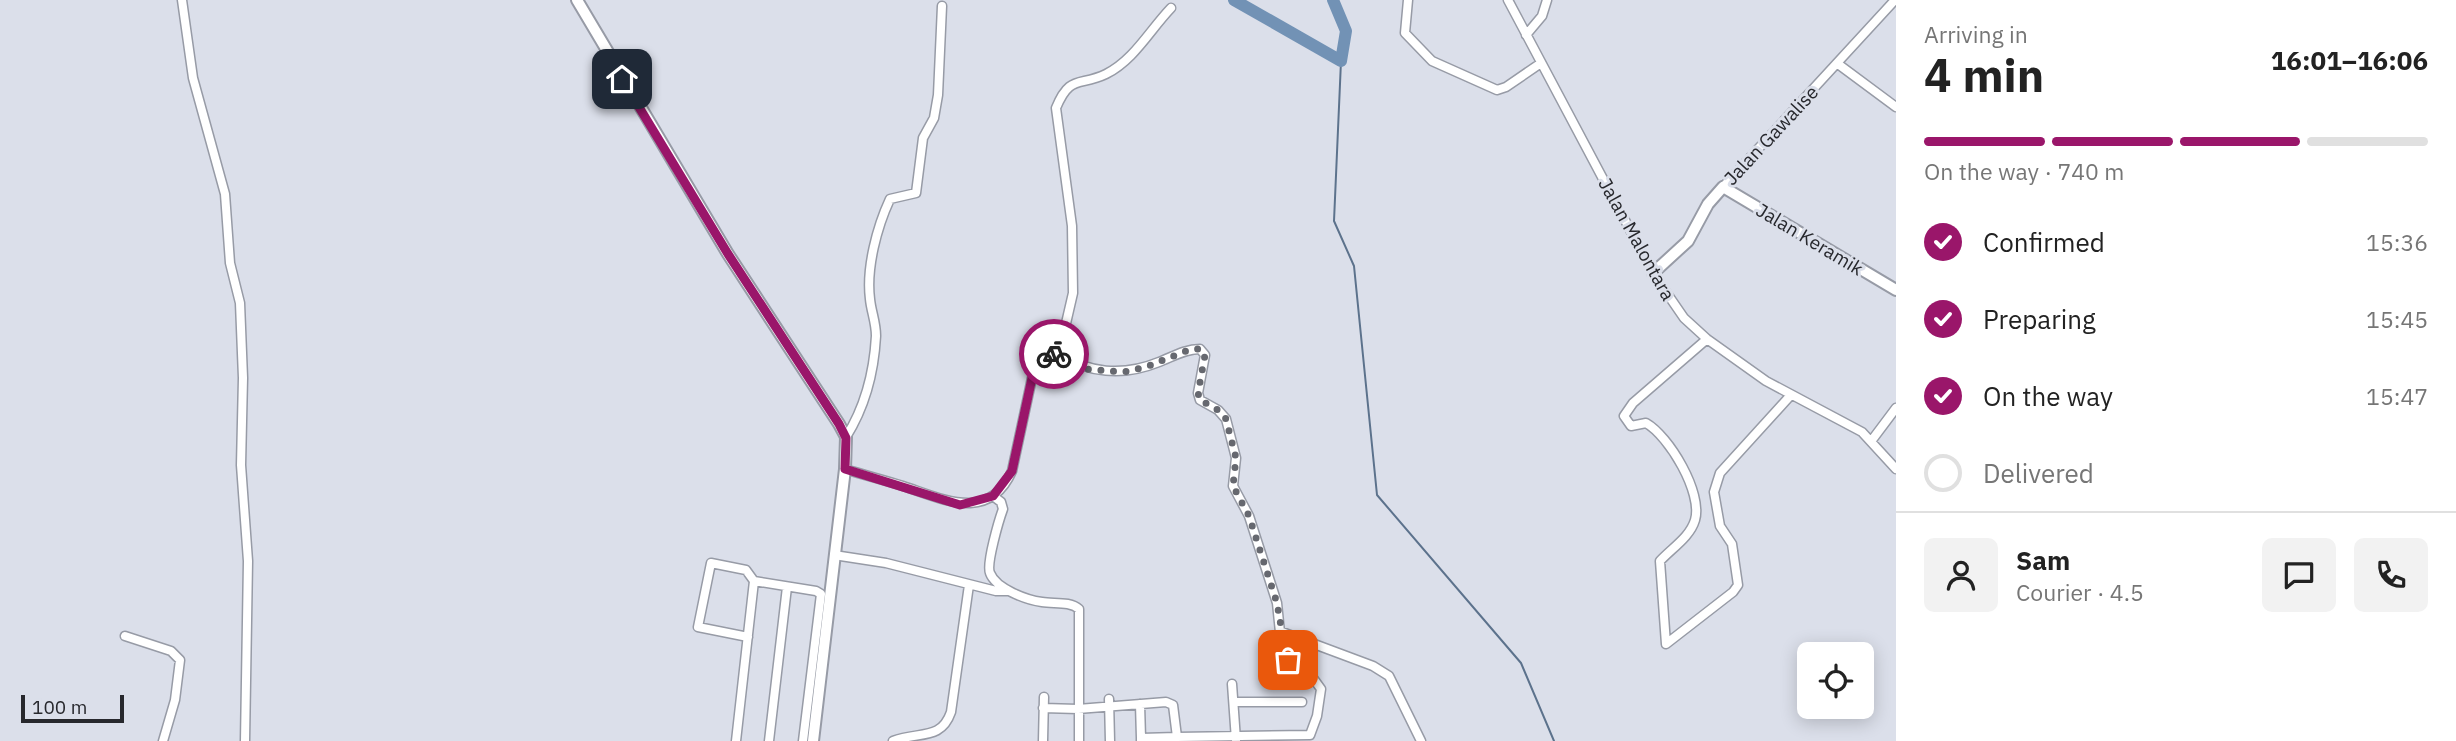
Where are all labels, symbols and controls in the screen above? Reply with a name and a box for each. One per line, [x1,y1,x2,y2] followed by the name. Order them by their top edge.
[1924,19,2028,49] text: Arriving in
[2271,43,2428,77] text: 16:01–16:06
[1924,45,2044,105] text: 4 min
[592,49,652,109] pin
[603,60,641,98] icon: home
[1719,80,1823,190] street label: Jalan Gawalise
[1924,156,2124,186] text: On the way · 740 m
[1593,174,1681,304] street label: Jalan Malontara
[1752,198,1868,280] street label: Jalan Keramik
[1924,223,1962,261] icon: check
[1983,225,2105,259] text: Confirmed
[2366,227,2428,257] text: 15:36
[1924,300,1962,338] icon: check
[1983,302,2096,336] text: Preparing
[2366,304,2428,334] text: 15:45
[1019,319,1089,389] courier
[1035,335,1073,373] icon: bike
[1924,377,1962,415] icon: check
[1983,379,2113,413] text: On the way
[2366,381,2428,411] text: 15:47
[1983,456,2094,490] text: Delivered
[1924,538,1998,612] button: person
[2262,538,2336,612] button: chat
[2354,538,2428,612] button: phone
[2016,543,2070,577] text: Sam
[2016,577,2144,607] text: Courier · 4.5
[1258,630,1318,690] pin
[1269,641,1307,679] icon: bag
[1797,642,1874,719] map controls
[1797,642,1874,719] button: locate
[21,692,124,724] scale bar
[32,695,87,719] text: 100 m

